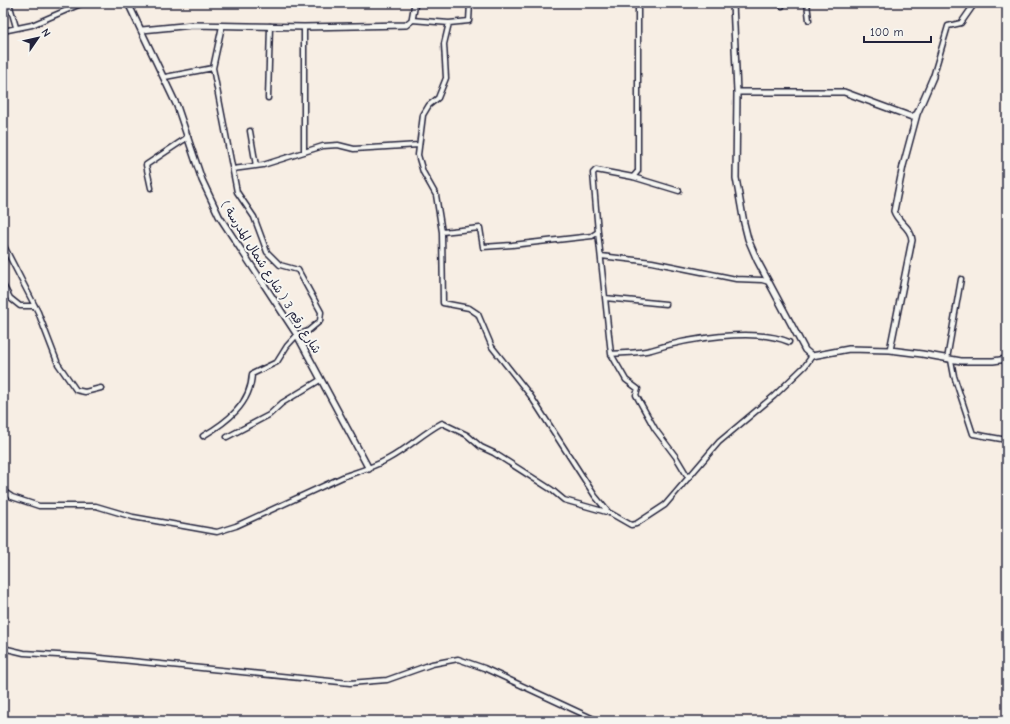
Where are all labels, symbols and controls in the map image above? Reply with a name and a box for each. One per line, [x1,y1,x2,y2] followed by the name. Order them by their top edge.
[18,18,58,58] north arrow
[864,18,931,44] scale bar
[870,25,903,39] text: 100 m
[38,26,53,39] text: N
[216,198,324,357] street label: شارع رقم 3 ( شارع شمال المدرسة )

